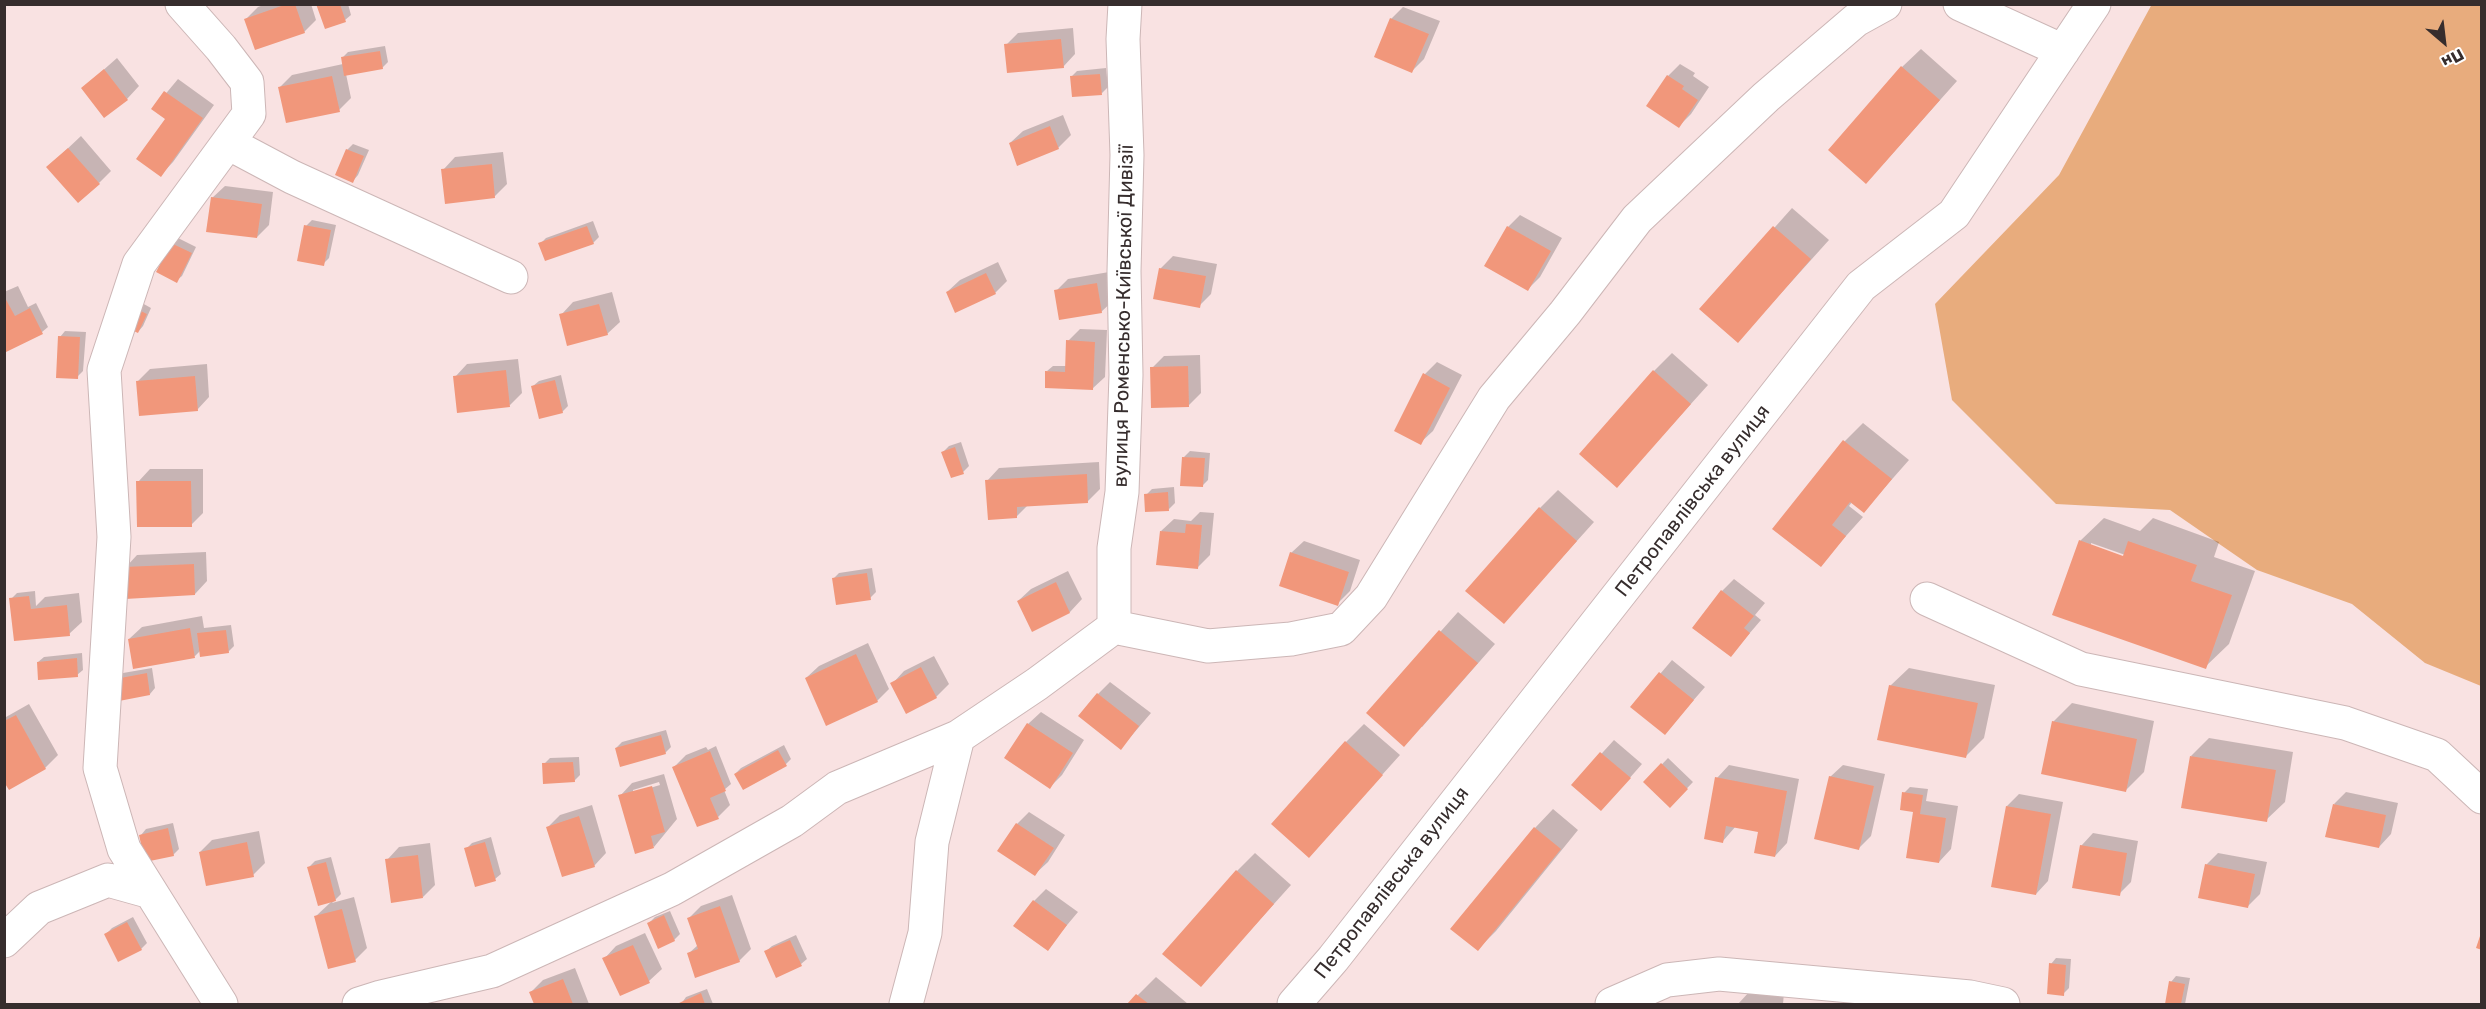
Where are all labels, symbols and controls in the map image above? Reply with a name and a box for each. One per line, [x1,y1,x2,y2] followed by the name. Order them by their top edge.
[2414,12,2474,72] north arrow
[2438,45,2467,72] text: Пн
[1109,144,1139,488] street label: вулиця Роменсько-Київської Дивізії
[1611,400,1775,602] street label: Петропавлівська вулиця
[1310,782,1474,984] street label: Петропавлівська вулиця

